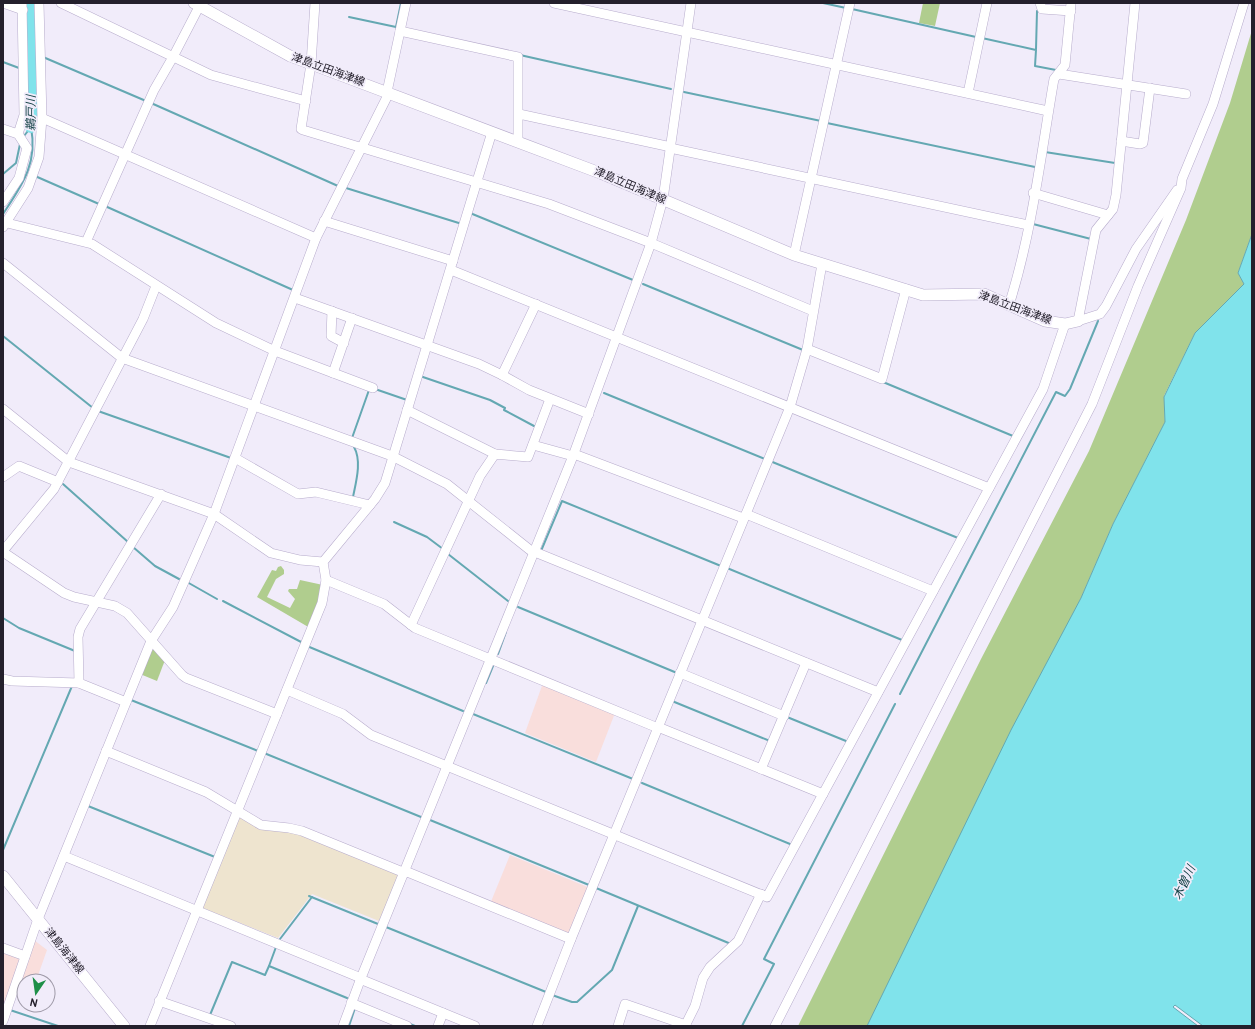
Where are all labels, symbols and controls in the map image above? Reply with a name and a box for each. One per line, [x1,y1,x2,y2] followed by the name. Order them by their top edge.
[289,50,367,90] street label: 津島立田海津線
[24,93,40,131] water label: 鵜戸川
[592,165,668,207] street label: 津島立田海津線
[976,288,1054,328] street label: 津島立田海津線
[1170,861,1201,903] water label: 木曽川
[41,925,87,977] street label: 津島海津線
[16,973,56,1013] north arrow
[29,994,39,1009] text: N

